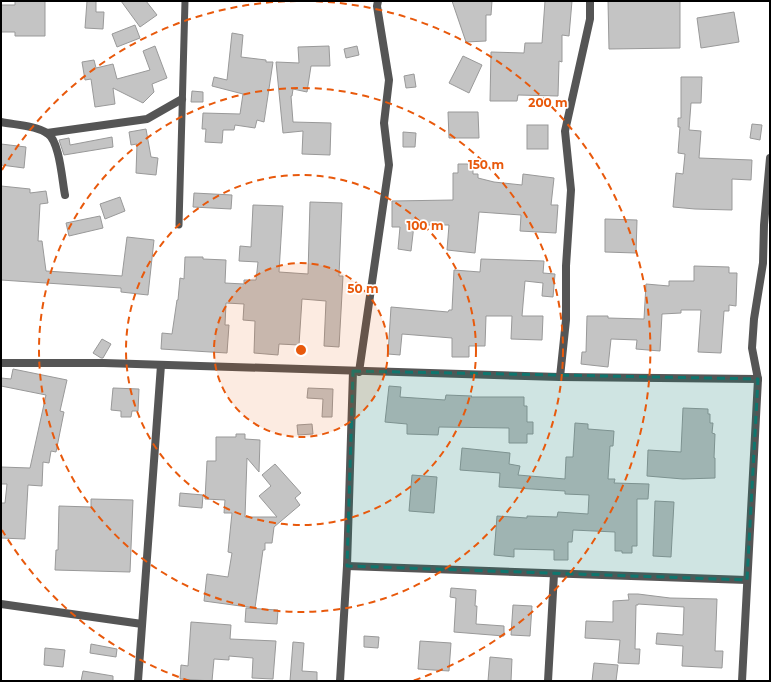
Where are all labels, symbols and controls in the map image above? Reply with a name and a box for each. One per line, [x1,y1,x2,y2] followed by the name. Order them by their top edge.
[528,95,568,110] text: 200 m
[468,157,504,172] text: 150 m
[407,218,443,233] text: 100 m
[347,281,379,296] text: 50 m
[294,343,308,357] centre of rings

